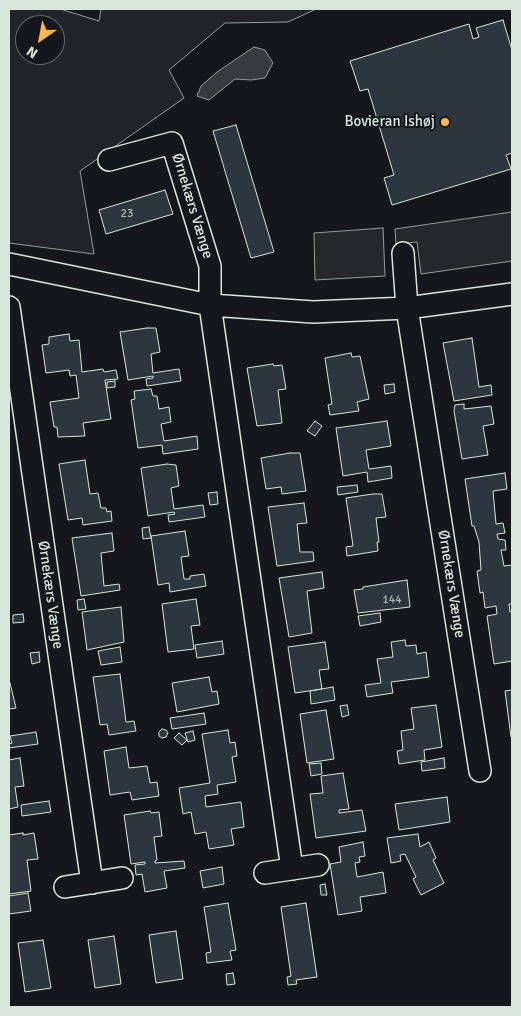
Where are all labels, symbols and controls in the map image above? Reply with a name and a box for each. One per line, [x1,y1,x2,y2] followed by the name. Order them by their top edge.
[15,15,65,65] north arrow
[23,42,41,62] text: N
[344,113,435,131] place label: Bovieran Ishøj
[439,116,451,128] marker: Bovieran Ishøj
[167,151,217,261] street label: Ørnekærs Vænge
[121,207,133,221] house number: 23
[434,529,468,639] street label: Ørnekærs Vænge
[33,540,67,650] street label: Ørnekærs Vænge
[382,593,402,607] house number: 144

